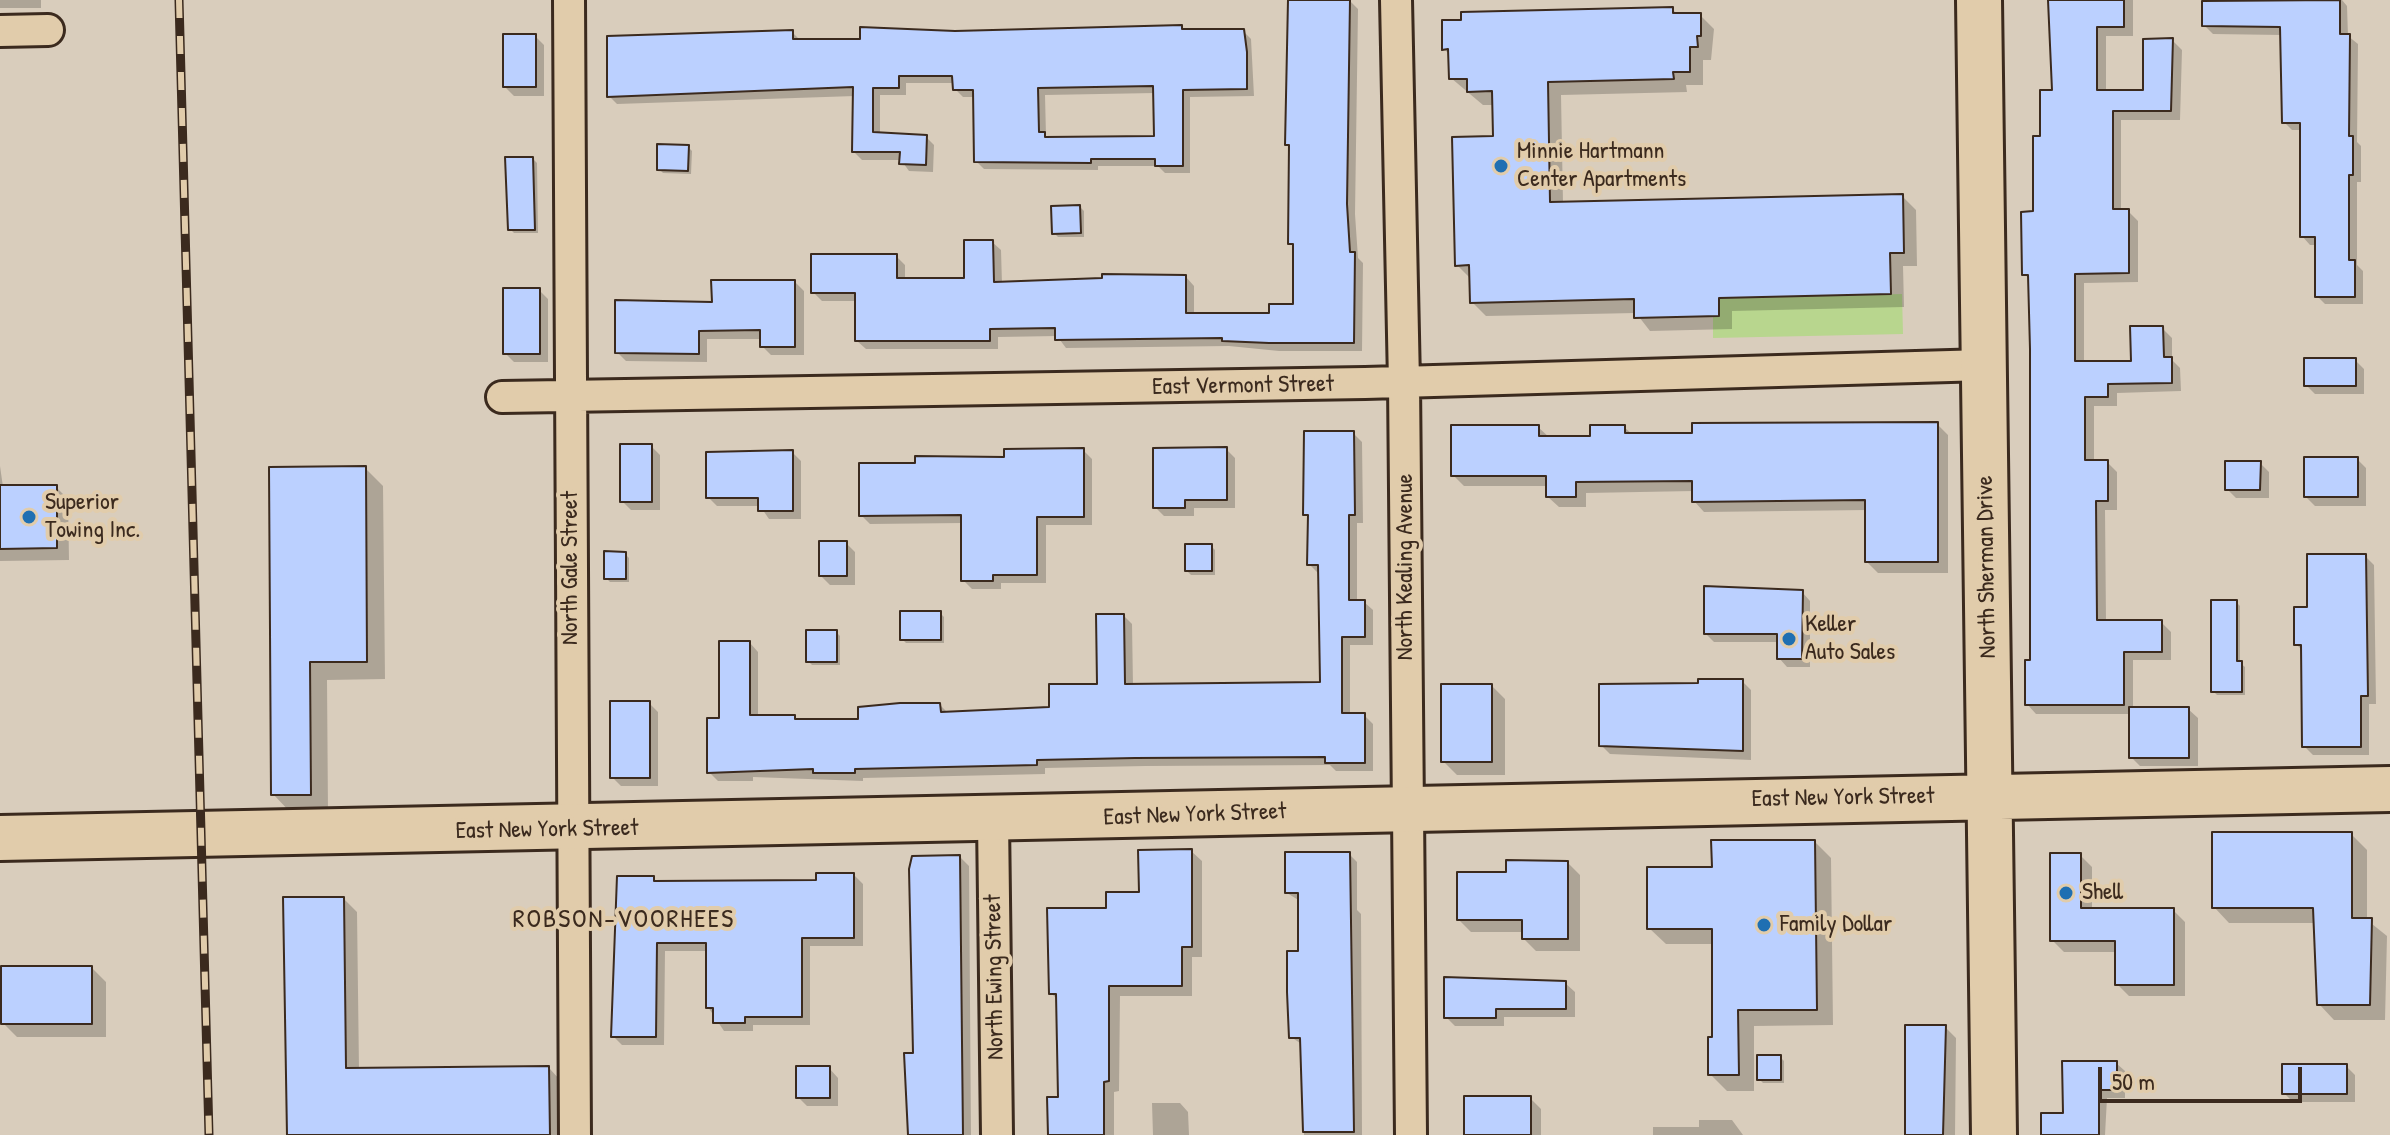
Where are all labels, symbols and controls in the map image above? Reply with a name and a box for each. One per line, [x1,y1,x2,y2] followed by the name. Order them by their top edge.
[1517,138,1686,194] place label: Minnie Hartmann Center Apartments
[1492,157,1510,175] marker: Minnie Hartmann Center Apartments
[1152,370,1334,402] street label: East Vermont Street
[1392,474,1420,660] street label: North Kealing Avenue
[1971,475,2003,659] street label: North Sherman Drive
[45,489,140,545] place label: Superior Towing Inc.
[557,491,585,645] street label: North Gale Street
[20,508,38,526] marker: Superior Towing Inc.
[1805,611,1895,667] place label: Keller Auto Sales
[1780,630,1798,648] marker: Keller Auto Sales
[1751,782,1935,814] street label: East New York Street
[1103,797,1287,833] street label: East New York Street
[455,814,639,846] street label: East New York Street
[2082,879,2123,907] place label: Shell
[2057,884,2075,902] marker: Shell
[979,894,1011,1060] street label: North Ewing Street
[513,904,735,936] district label: ROBSON-VOORHEES
[1780,911,1892,939] place label: Family Dollar
[1755,916,1773,934] marker: Family Dollar
[2102,1051,2306,1101] scale bar
[2112,1065,2155,1097] text: 50 m

